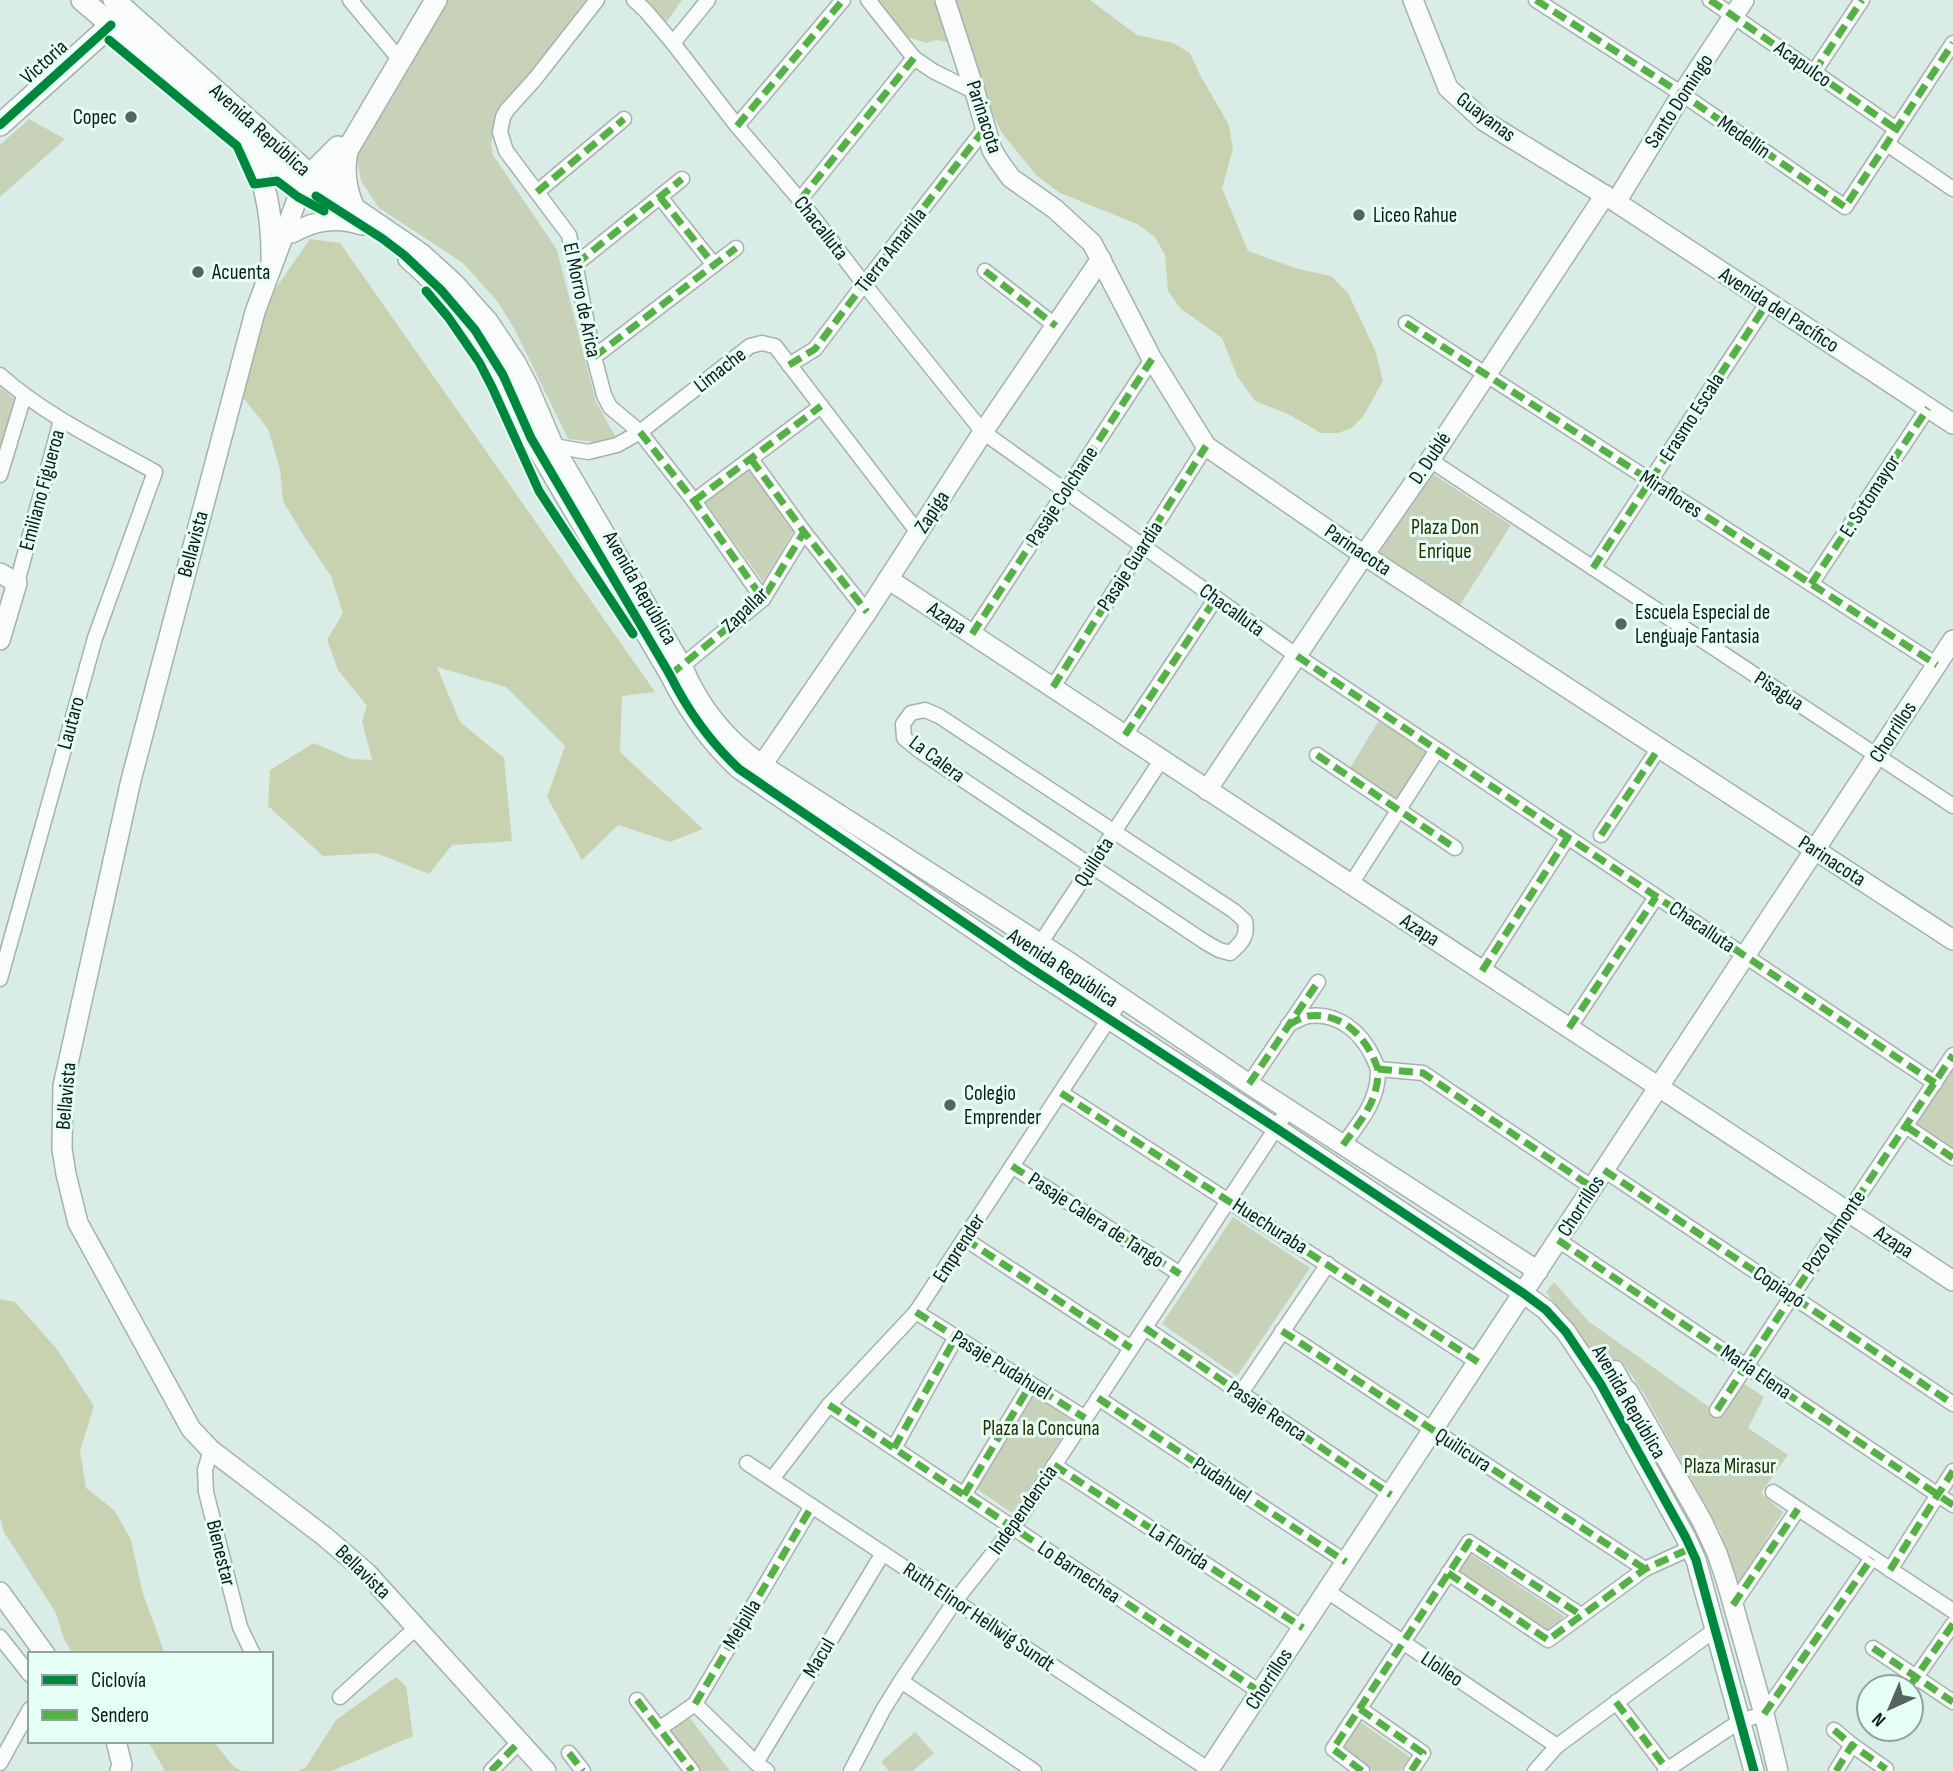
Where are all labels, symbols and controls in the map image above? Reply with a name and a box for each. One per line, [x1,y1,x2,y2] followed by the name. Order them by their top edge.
[15,34,73,90] street label: Victoria
[1769,35,1836,93] street label: Acapulco
[1639,49,1719,153] street label: Santo Domingo
[961,77,1007,157] street label: Parinacota
[204,78,315,182] street label: Avenida República
[1451,87,1521,147] street label: Guayanas
[73,105,117,130] place label: Copec
[123,109,139,125] marker: Copec
[1713,110,1775,164] street label: Medellín
[788,191,854,265] street label: Chacalluta
[850,203,932,297] street label: Tierra Amarilla
[1373,203,1457,228] place label: Liceo Rahue
[1351,207,1367,223] marker: Liceo Rahue
[558,240,606,360] street label: El Morro de Arica
[211,260,270,285] place label: Acuenta
[1714,261,1844,358] street label: Avenida del Pacífico
[190,264,206,280] marker: Acuenta
[689,342,751,398] street label: Limache
[1654,368,1730,466] street label: Erasmo Escala
[14,427,70,553] street label: Emiliano Figueroa
[1404,427,1456,489] street label: D. Dublé
[1021,442,1103,550] street label: Pasaje Colchane
[1834,450,1906,542] street label: E. Sotomayor
[1635,465,1707,523] street label: Miraflores
[909,486,955,538] street label: Zapiga
[172,508,214,580] street label: Bellavista
[1411,515,1479,564] park label: Plaza Don Enrique
[1092,517,1168,615] street label: Pasaje Guardia
[1320,519,1396,581] street label: Parinacota
[597,526,683,649] street label: Avenida República
[1195,578,1269,642] street label: Chacalluta
[716,582,774,638] street label: Zapallar
[922,596,971,640] street label: Azapa
[1635,600,1770,649] place label: Escuela Especial de Lenguaje Fantasia
[1613,616,1629,632] marker: Escuela Especial de Lenguaje Fantasia
[1750,666,1808,716] street label: Pisagua
[52,694,90,752] street label: Lautaro
[1864,697,1922,767] street label: Chorrillos
[904,730,970,788] street label: La Calera
[1794,830,1870,892] street label: Parinacota
[1069,833,1119,891] street label: Quillota
[1664,896,1740,958] street label: Chacalluta
[1395,908,1444,952] street label: Azapa
[1002,922,1123,1013] street label: Avenida República
[51,1061,81,1131] street label: Bellavista
[964,1081,1041,1130] place label: Colegio Emprender
[942,1097,958,1113] marker: Colegio Emprender
[1023,1167,1169,1273] street label: Pasaje Calera de Tango
[1552,1171,1610,1241] street label: Chorrillos
[1797,1185,1871,1279] street label: Pozo Almonte
[1228,1192,1312,1260] street label: Huechuraba
[927,1209,991,1287] street label: Emprender
[1869,1220,1918,1264] street label: Azapa
[1748,1261,1810,1313] street label: Copiapó
[947,1325,1055,1405] street label: Pasaje Pudahuel
[1716,1339,1796,1405] street label: María Elena
[1586,1340,1672,1463] street label: Avenida República
[1222,1375,1312,1447] street label: Pasaje Renca
[982,1416,1100,1441] park label: Plaza la Concuna
[1430,1423,1496,1477] street label: Quilicura
[1188,1452,1256,1508] street label: Pudahuel
[1684,1454,1776,1479] park label: Plaza Mirasur
[983,1461,1063,1559] street label: Independencia
[201,1517,241,1589] street label: Bienestar
[1144,1518,1214,1576] street label: La Florida
[1033,1535,1125,1609] street label: Lo Barnechea
[330,1540,396,1604] street label: Bellavista
[898,1557,1060,1677] street label: Ruth Elinor Hellwig Sundt
[718,1595,766,1653] street label: Melpilla
[798,1634,840,1682] street label: Macul
[1240,1644,1298,1714] street label: Chorrillos
[1416,1646,1468,1692] street label: Llolleo
[28,1652,273,1743] legend
[91,1668,146,1693] text: Ciclovía
[1855,1673,1925,1743] north arrow
[91,1703,149,1728] text: Sendero
[1868,1707,1891,1731] text: N

